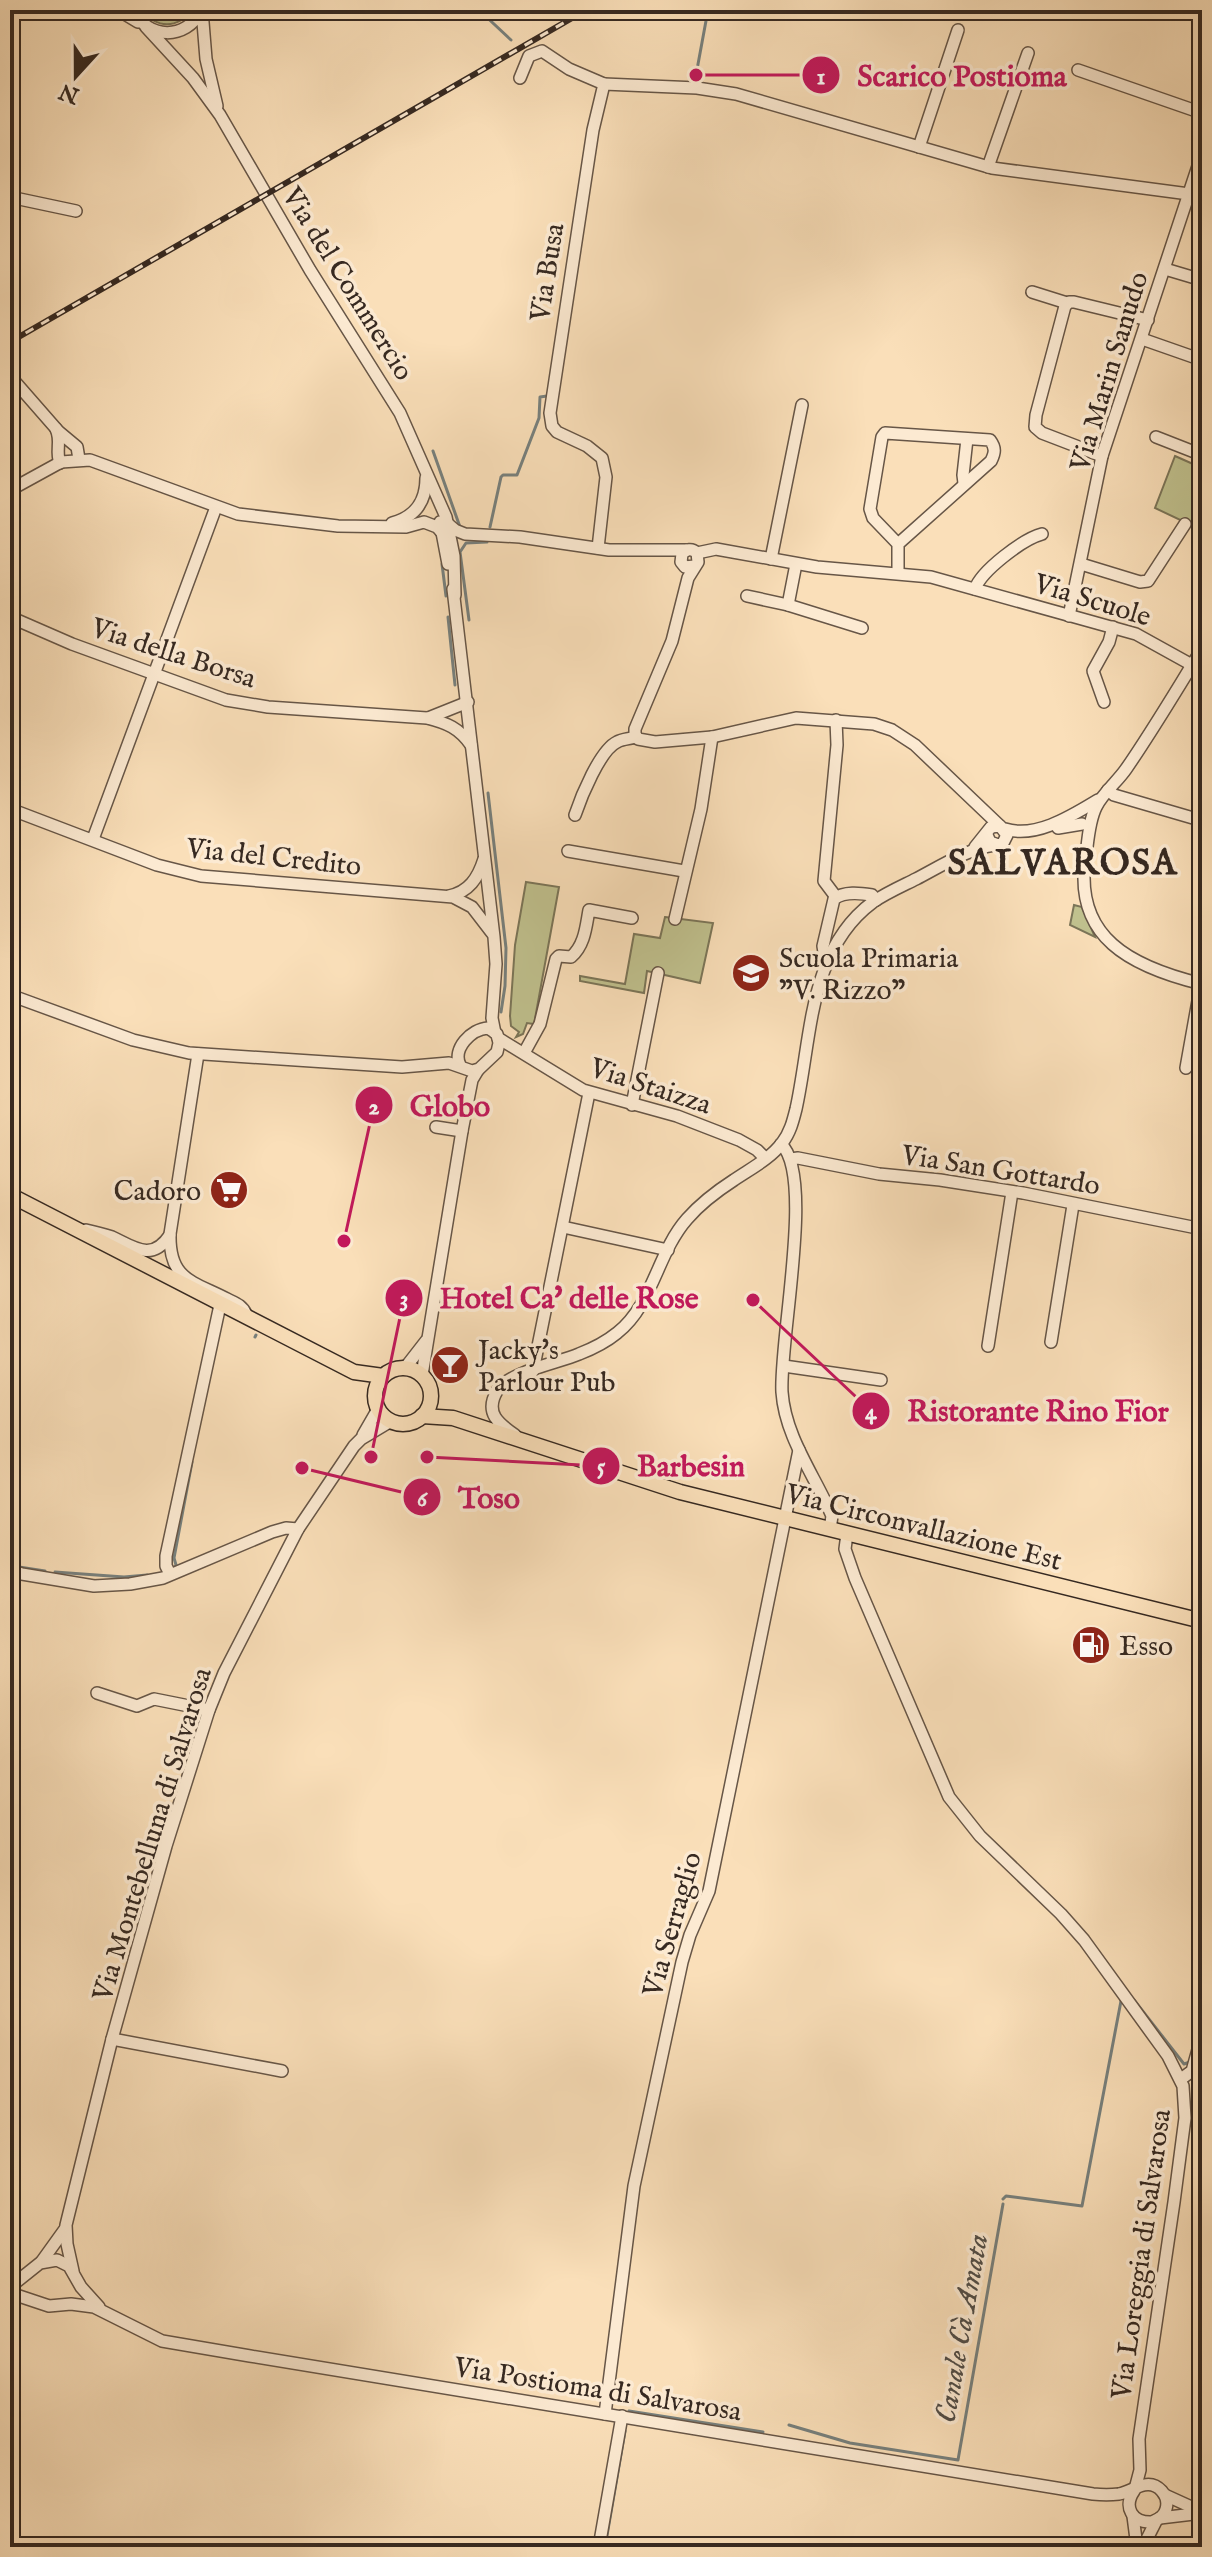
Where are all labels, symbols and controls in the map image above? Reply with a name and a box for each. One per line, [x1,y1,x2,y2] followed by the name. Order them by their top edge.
[36,36,116,116] north arrow
[801,48,1083,102] callout: Scarico Postioma
[857,59,1068,97] text: Scarico Postioma
[817,62,826,93] text: 1
[56,76,84,110] text: N
[273,180,420,387] street label: Via del Commercio
[523,220,574,325] street label: Via Busa
[1063,268,1157,477] street label: Via Marin Sanudo
[1029,567,1155,636] street label: Via Scuole
[86,611,261,698] street label: Via della Borsa
[184,832,363,885] street label: Via del Credito
[948,841,1178,887] district label: SALVAROSA
[779,942,959,1009] place label: Scuola Primaria "V. Rizzo"
[730,952,772,994] school or university icon: Scuola Primaria "V. Rizzo"
[584,1051,716,1124] street label: Via Staizza
[354,1078,506,1132] callout: Globo
[410,1089,490,1127] text: Globo
[368,1092,380,1123] text: 2
[898,1138,1102,1204] street label: Via San Gottardo
[208,1169,250,1211] supermarket icon: Cadoro
[114,1175,201,1210] place label: Cadoro
[384,1271,715,1325] callout: Hotel Ca' delle Rose
[440,1281,699,1319] text: Hotel Ca' delle Rose
[400,1284,408,1315] text: 3
[475,1334,616,1401] place label: Jacky's Parlour Pub
[429,1344,471,1386] bar icon: Jacky's Parlour Pub
[851,1384,1185,1438] callout: Ristorante Rino Fior
[907,1394,1170,1432] text: Ristorante Rino Fior
[865,1397,878,1428] text: 4
[581,1439,761,1493] callout: Barbesin
[637,1449,745,1487] text: Barbesin
[597,1452,606,1483] text: 5
[402,1470,536,1524] callout: Toso
[781,1477,1065,1580] street label: Via Circonvallazione Est
[457,1481,520,1519] text: Toso
[417,1484,428,1515] text: 6
[1070,1624,1112,1666] fuel station icon: Esso
[1119,1630,1173,1665] place label: Esso
[86,1663,221,2007] street label: Via Montebelluna di Salvarosa
[636,1848,711,2002] street label: Via Serraglio
[1105,2106,1180,2403] street label: Via Loreggia di Salvarosa
[928,2231,998,2426] water label: Canale Cà Amata
[450,2350,745,2431] street label: Via Postioma di Salvarosa

